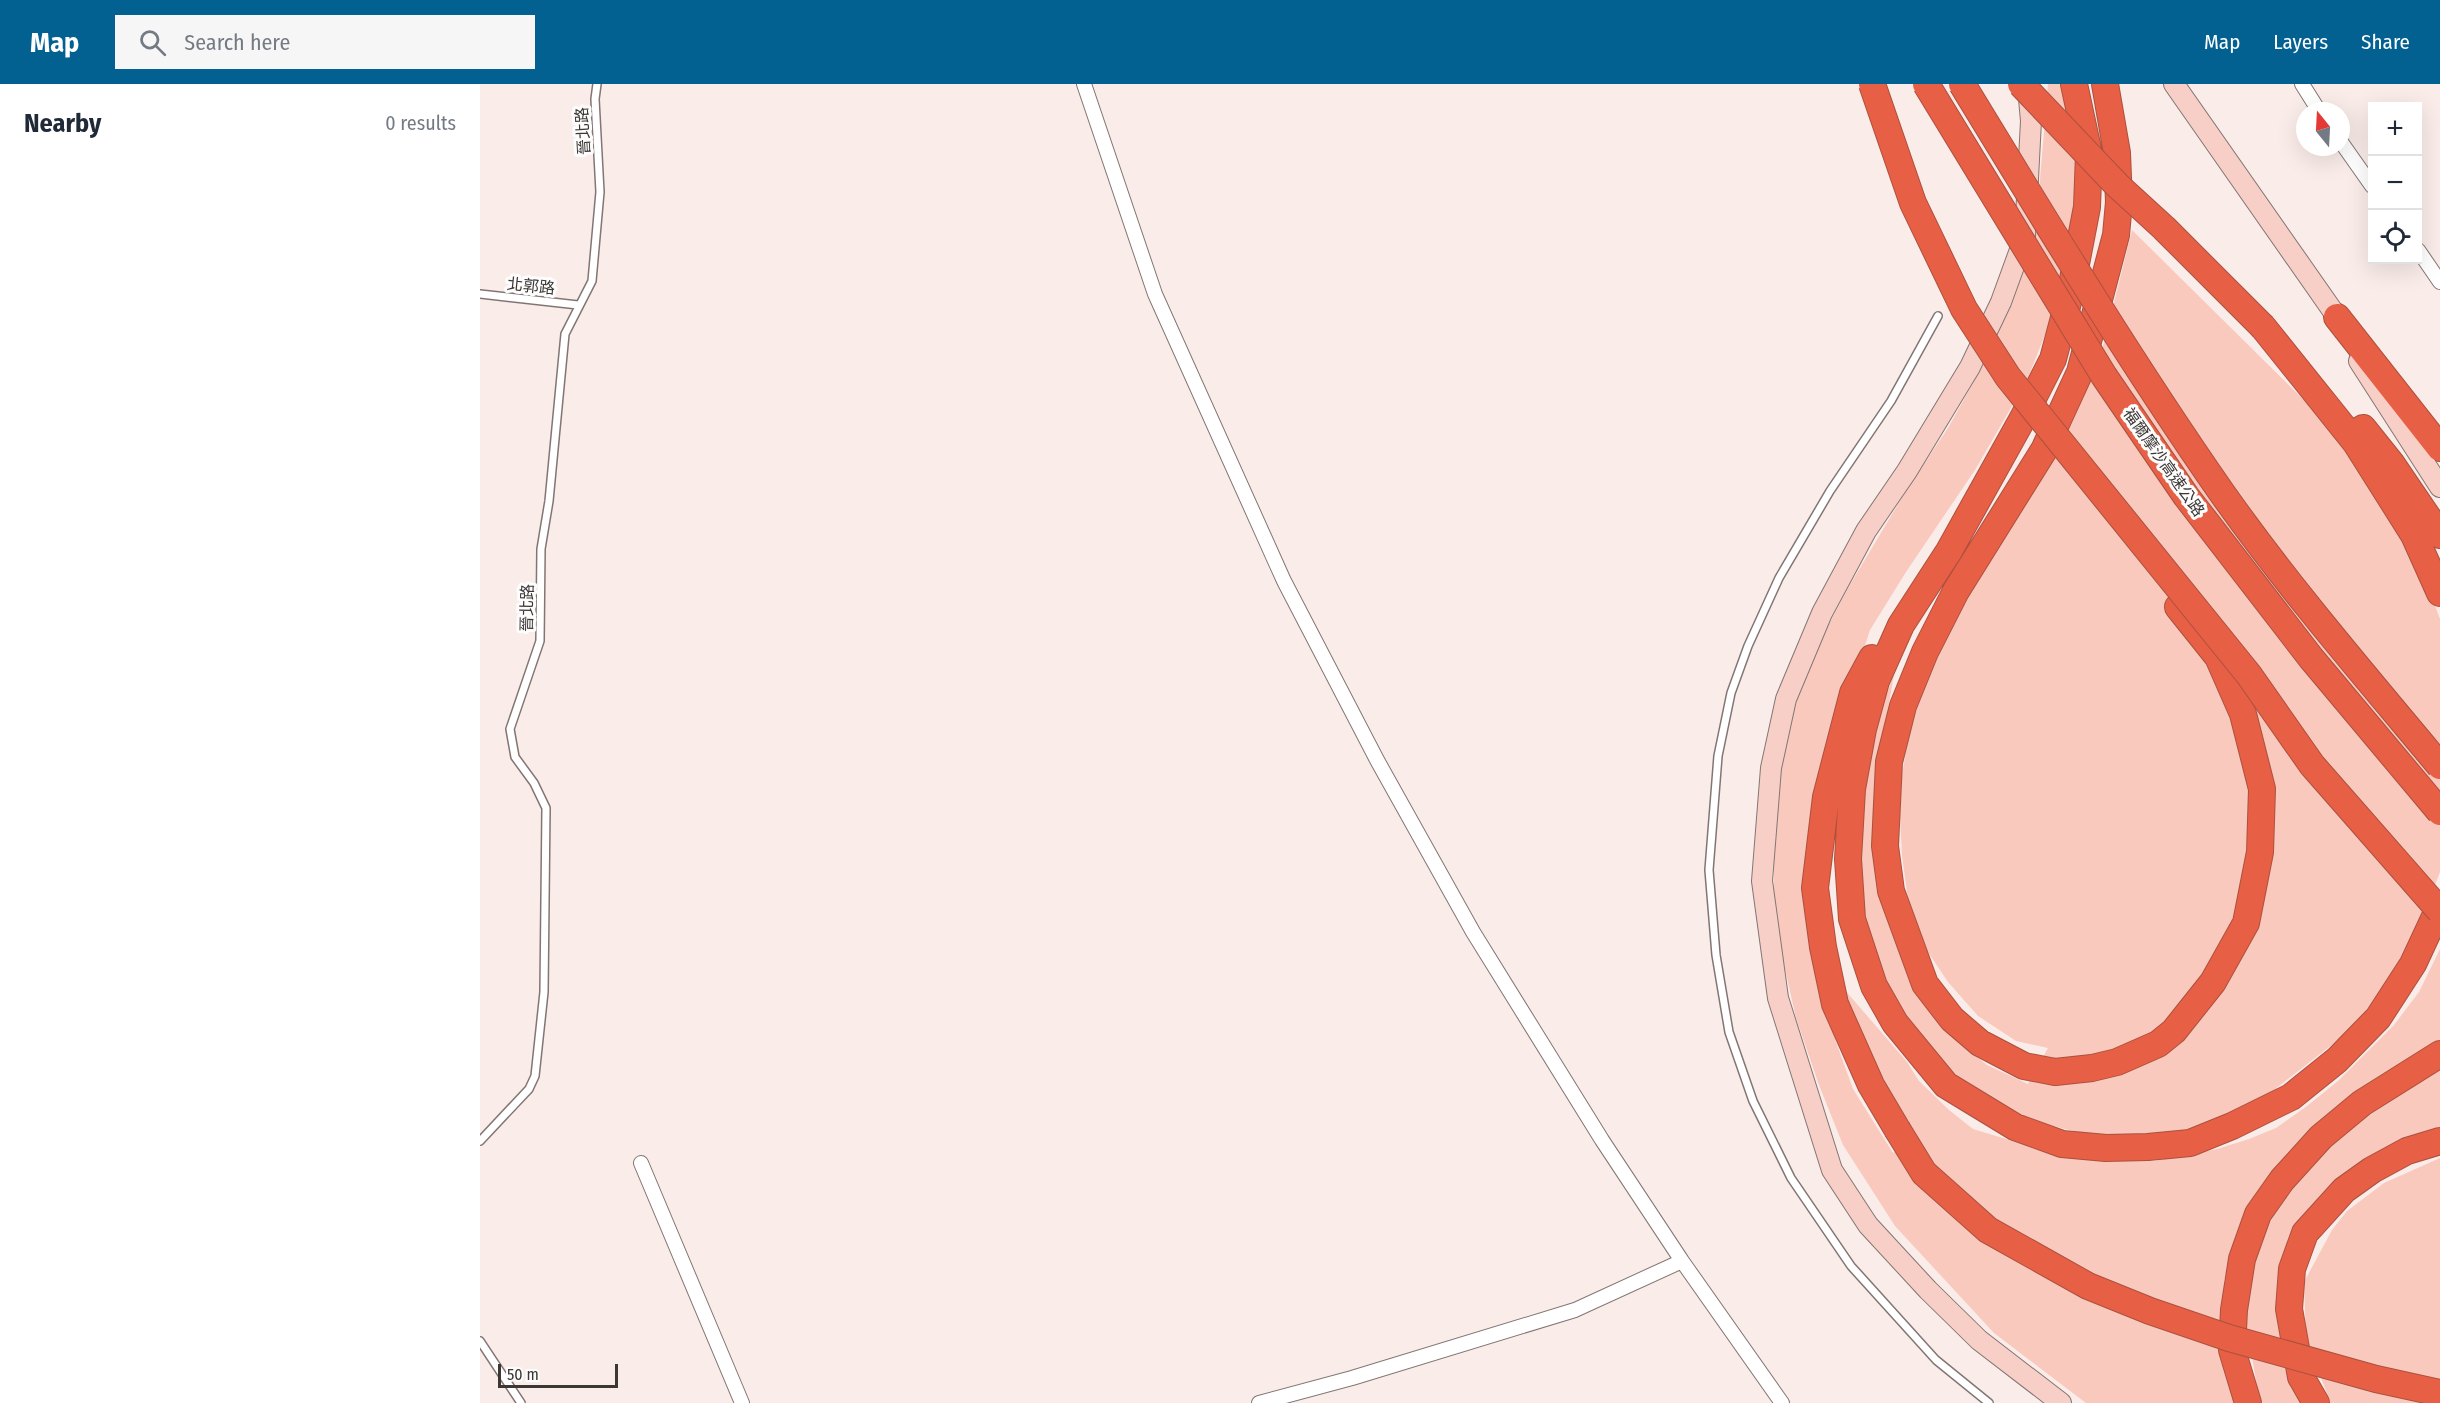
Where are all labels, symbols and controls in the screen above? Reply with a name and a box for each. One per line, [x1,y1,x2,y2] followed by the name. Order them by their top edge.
[115,15,535,69] search box
[30,26,79,59] text: Map
[136,26,169,59] icon: search
[184,29,290,56] text: Search here
[2204,29,2240,55] text: Map
[2273,29,2328,55] text: Layers
[2361,29,2410,55] text: Share
[2296,102,2350,156] north arrow
[2368,102,2422,264] map controls
[2368,102,2422,156] button: +
[572,107,594,155] street label: 晉北路
[24,108,101,139] text: Nearby
[385,111,456,135] text: 0 results
[2368,156,2422,210] button: −
[2368,210,2422,264] button: locate
[506,274,556,298] street label: 北郭路
[2120,404,2208,520] street label: 福爾摩沙高速公路
[517,584,537,632] street label: 晉北路
[498,1361,618,1388] scale bar
[507,1365,539,1384] text: 50 m

